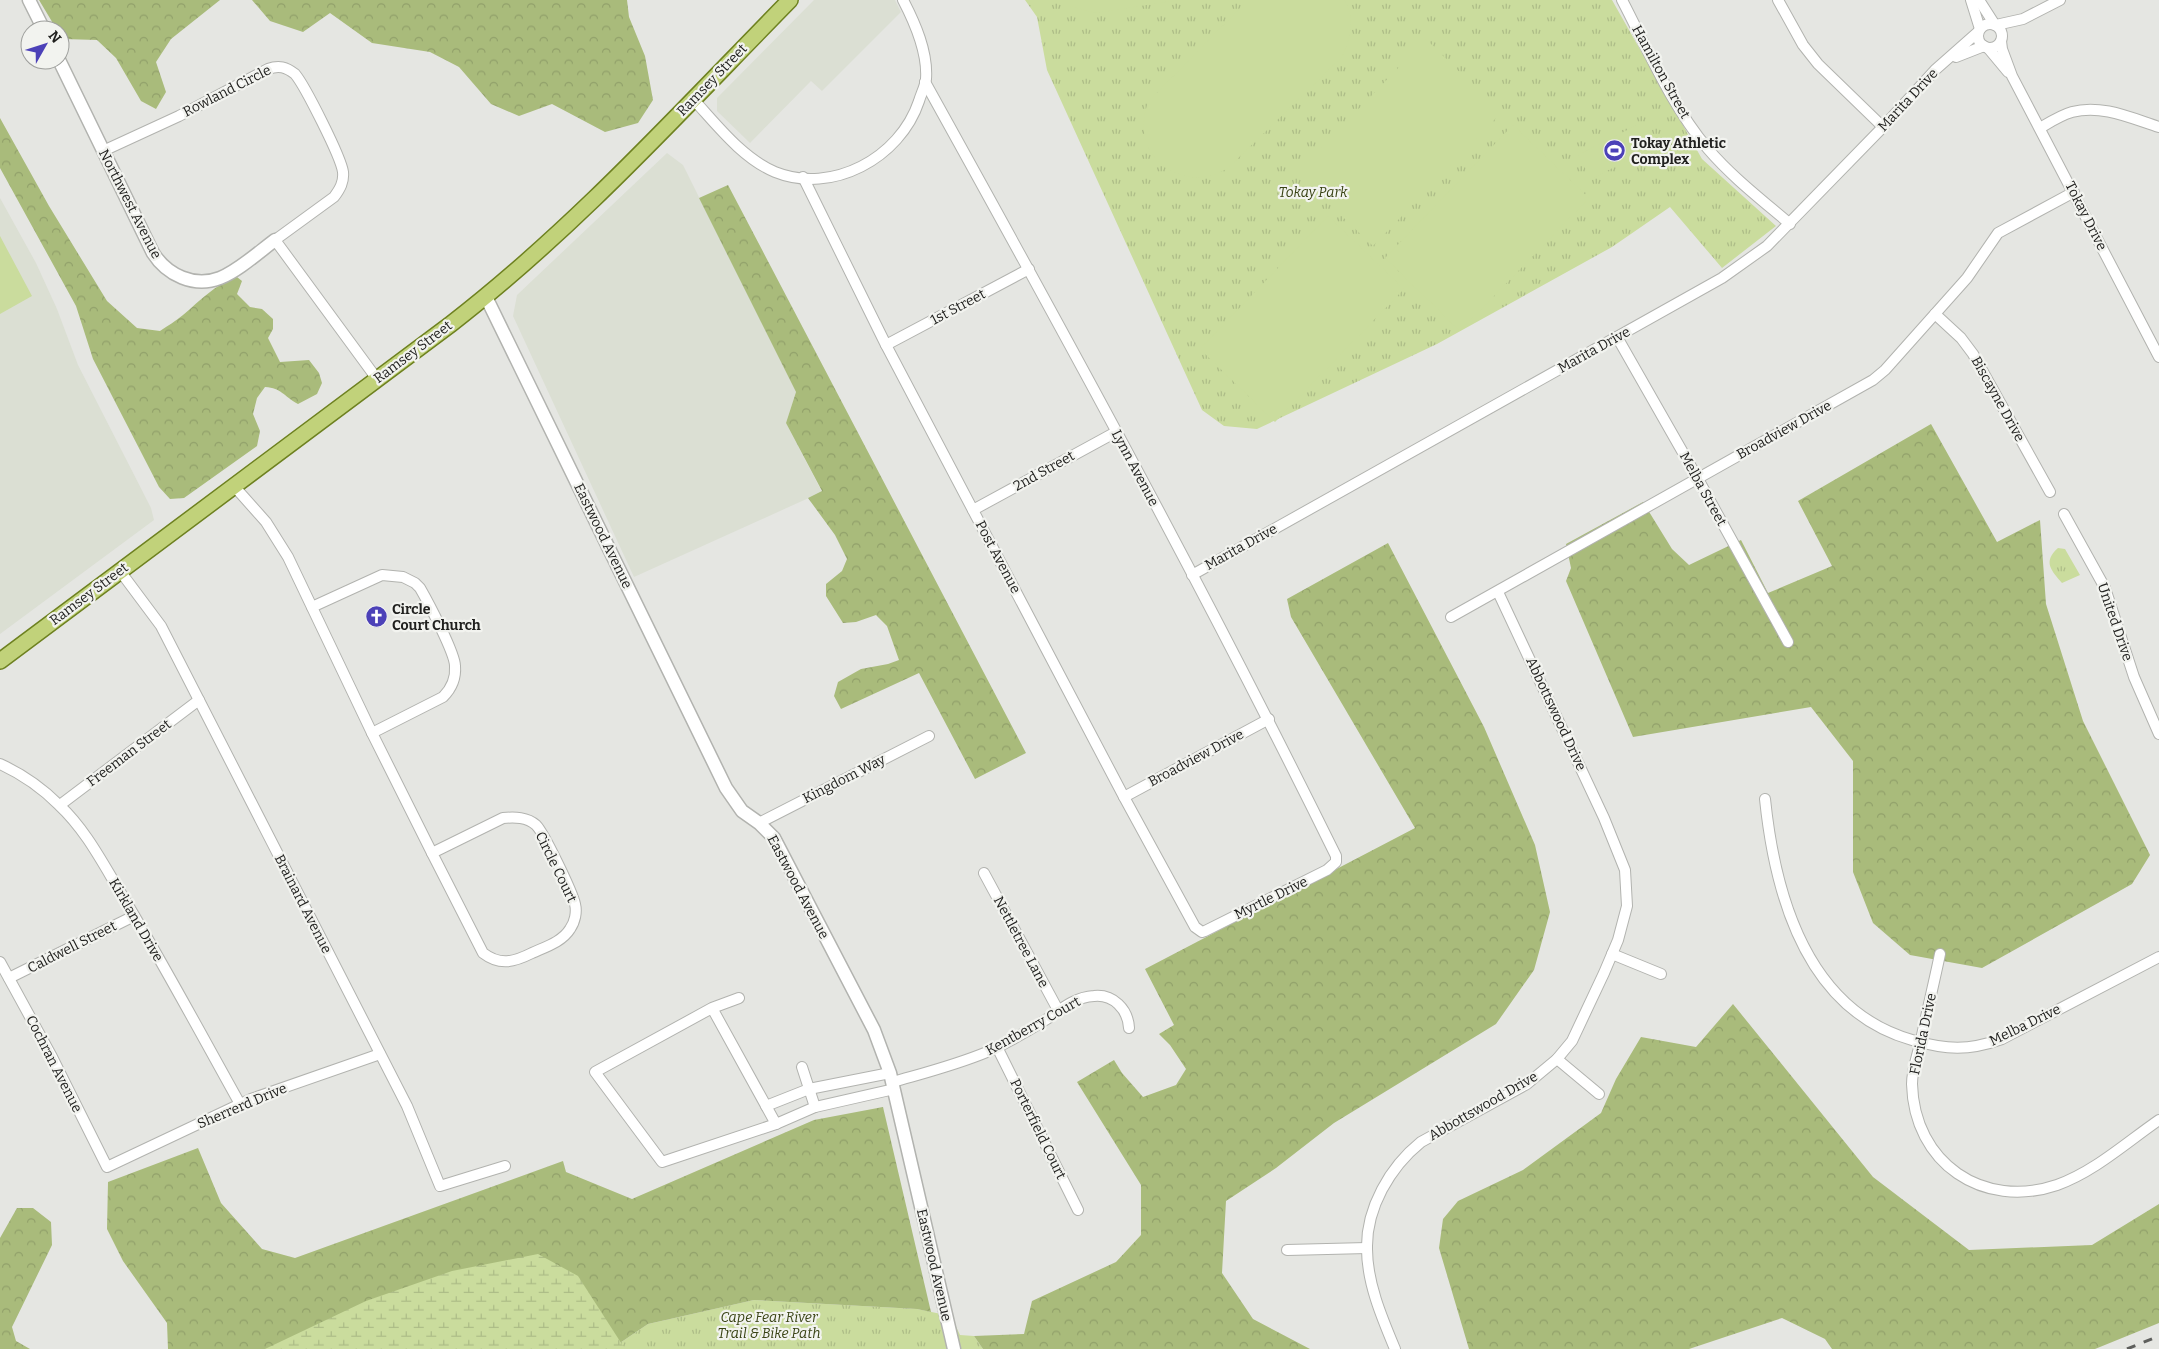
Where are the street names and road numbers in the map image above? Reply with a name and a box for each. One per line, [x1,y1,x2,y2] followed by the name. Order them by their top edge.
[1628,22,1694,122] street label: Hamilton Street
[673,40,751,120] street label: Ramsey Street
[180,62,274,120] street label: Rowland Circle
[1875,65,1941,135] street label: Marita Drive
[95,146,165,262] street label: Northwest Avenue
[2061,179,2111,253] street label: Tokay Drive
[928,285,988,329] street label: 1st Street
[370,317,456,387] street label: Ramsey Street
[1555,323,1633,377] street label: Marita Drive
[1968,353,2028,445] street label: Biscayne Drive
[1734,397,1834,463] street label: Broadview Drive
[1108,427,1162,509] street label: Lynn Avenue
[1011,447,1077,495] street label: 2nd Street
[1676,449,1730,529] street label: Melba Street
[570,481,636,591] street label: Eastwood Avenue
[972,518,1024,596] street label: Post Avenue
[1202,520,1280,574] street label: Marita Drive
[46,559,132,629] street label: Ramsey Street
[2094,581,2136,663] street label: United Drive
[1522,655,1590,773] street label: Abbottswood Drive
[84,716,174,790] street label: Freeman Street
[1145,726,1247,790] street label: Broadview Drive
[800,751,889,807] street label: Kingdom Way
[532,829,580,905] street label: Circle Court
[763,832,833,942] street label: Eastwood Avenue
[271,852,335,956] street label: Brainard Avenue
[1232,873,1310,923] street label: Myrtle Drive
[105,875,167,965] street label: Kirkland Drive
[990,893,1052,991] street label: Nettletree Lane
[25,917,119,977] street label: Caldwell Street
[1906,992,1940,1076] street label: Florida Drive
[983,993,1083,1059] street label: Kentberry Court
[1987,1000,2063,1050] street label: Melba Drive
[22,1013,86,1115] street label: Cochran Avenue
[1425,1068,1541,1144] street label: Abbottswood Drive
[1006,1076,1070,1182] street label: Porterfield Court
[195,1079,289,1133] street label: Sherrerd Drive
[913,1207,955,1323] street label: Eastwood Avenue

